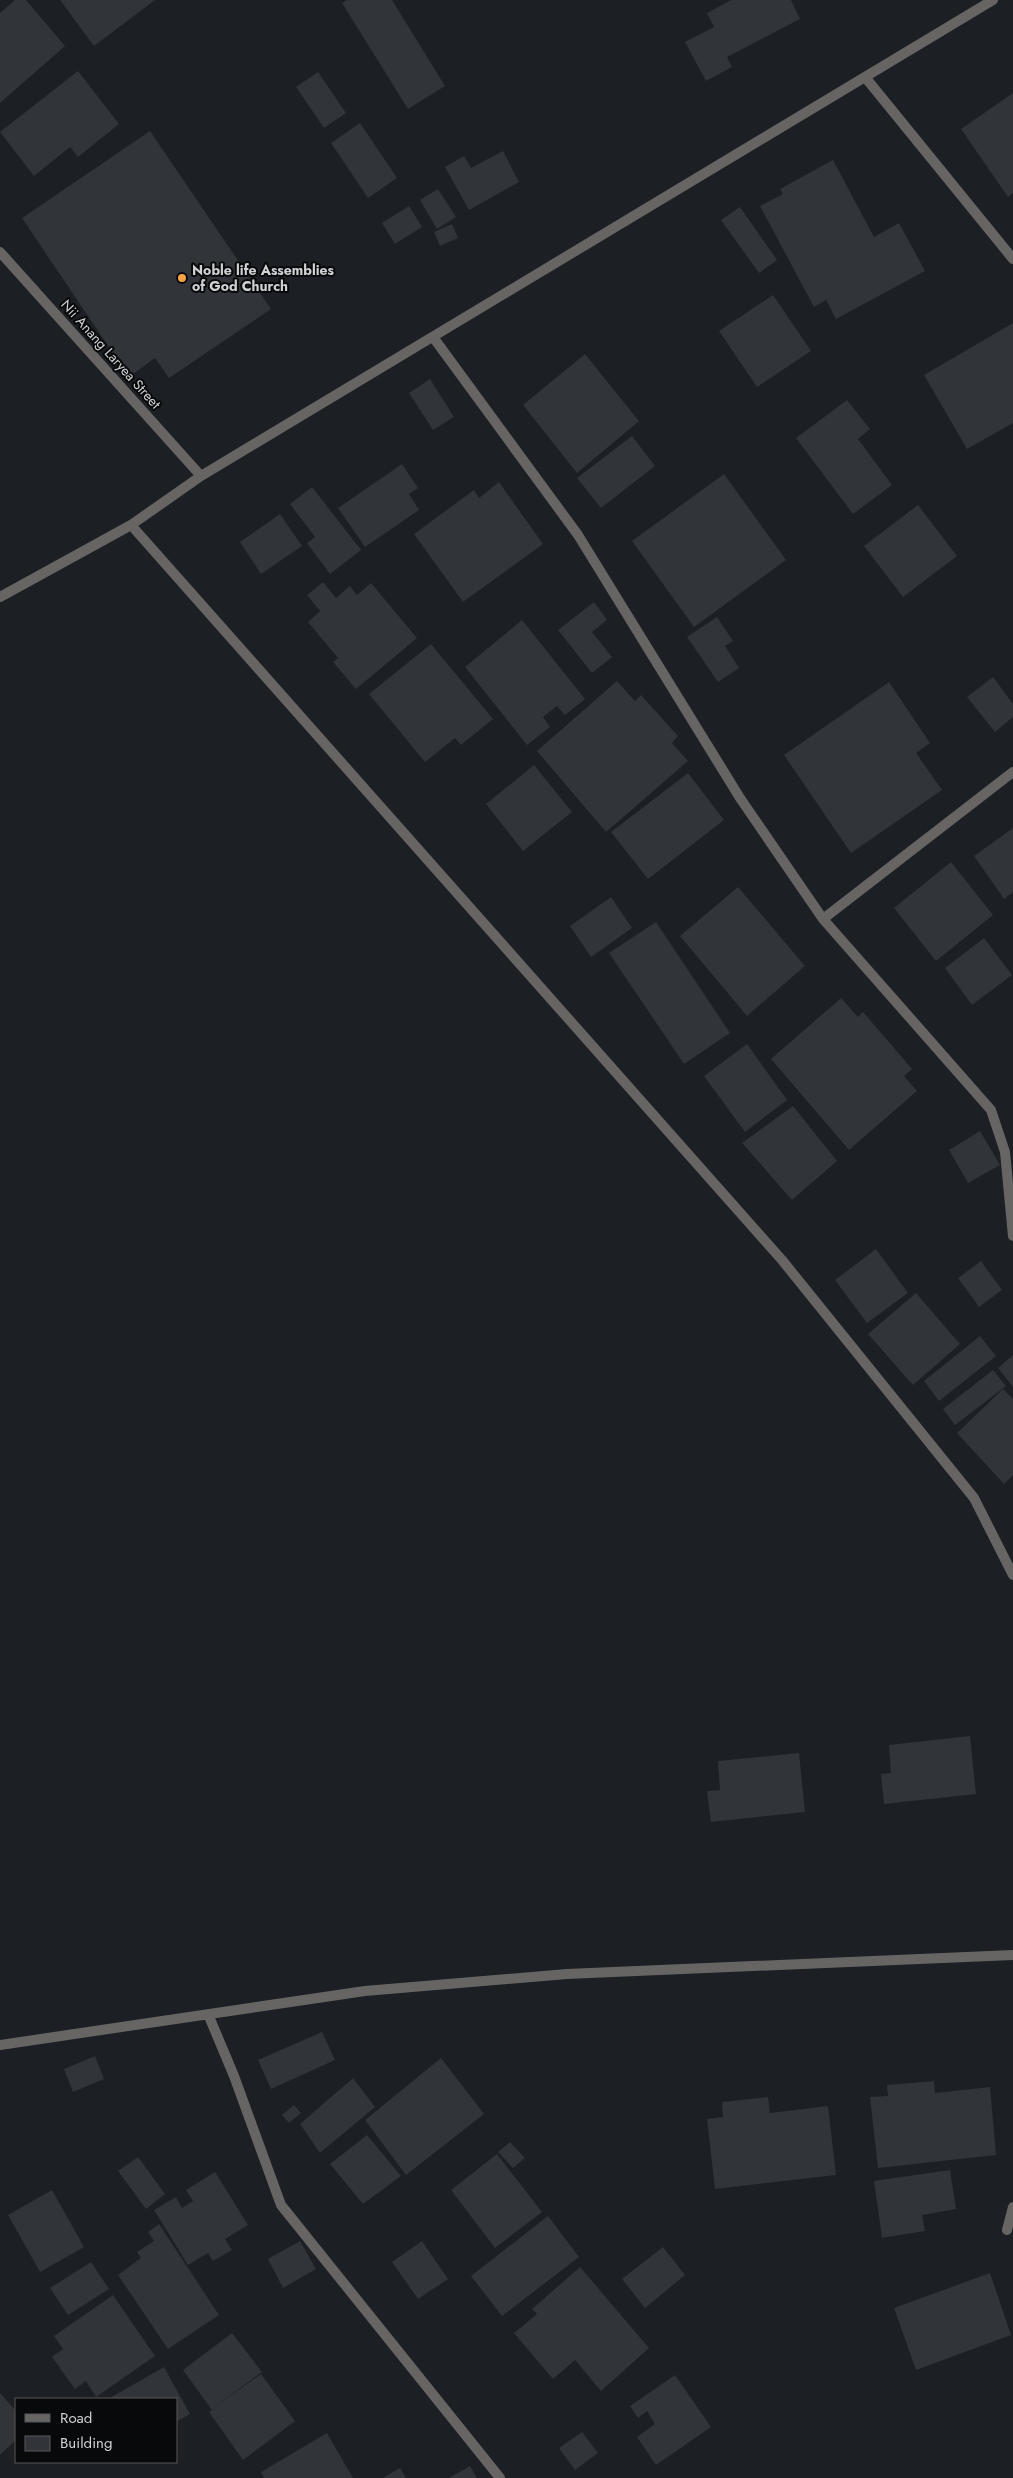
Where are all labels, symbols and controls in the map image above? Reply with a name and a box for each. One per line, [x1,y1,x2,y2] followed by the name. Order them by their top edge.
[192,260,335,296] place label: Noble life Assemblies of God Church
[176,272,188,284] marker: Noble life Assemblies of God Church
[56,295,166,414] street label: Nii Anang Laryea Street
[15,2398,178,2463] legend
[60,2407,92,2429] text: Road
[60,2432,112,2454] text: Building

